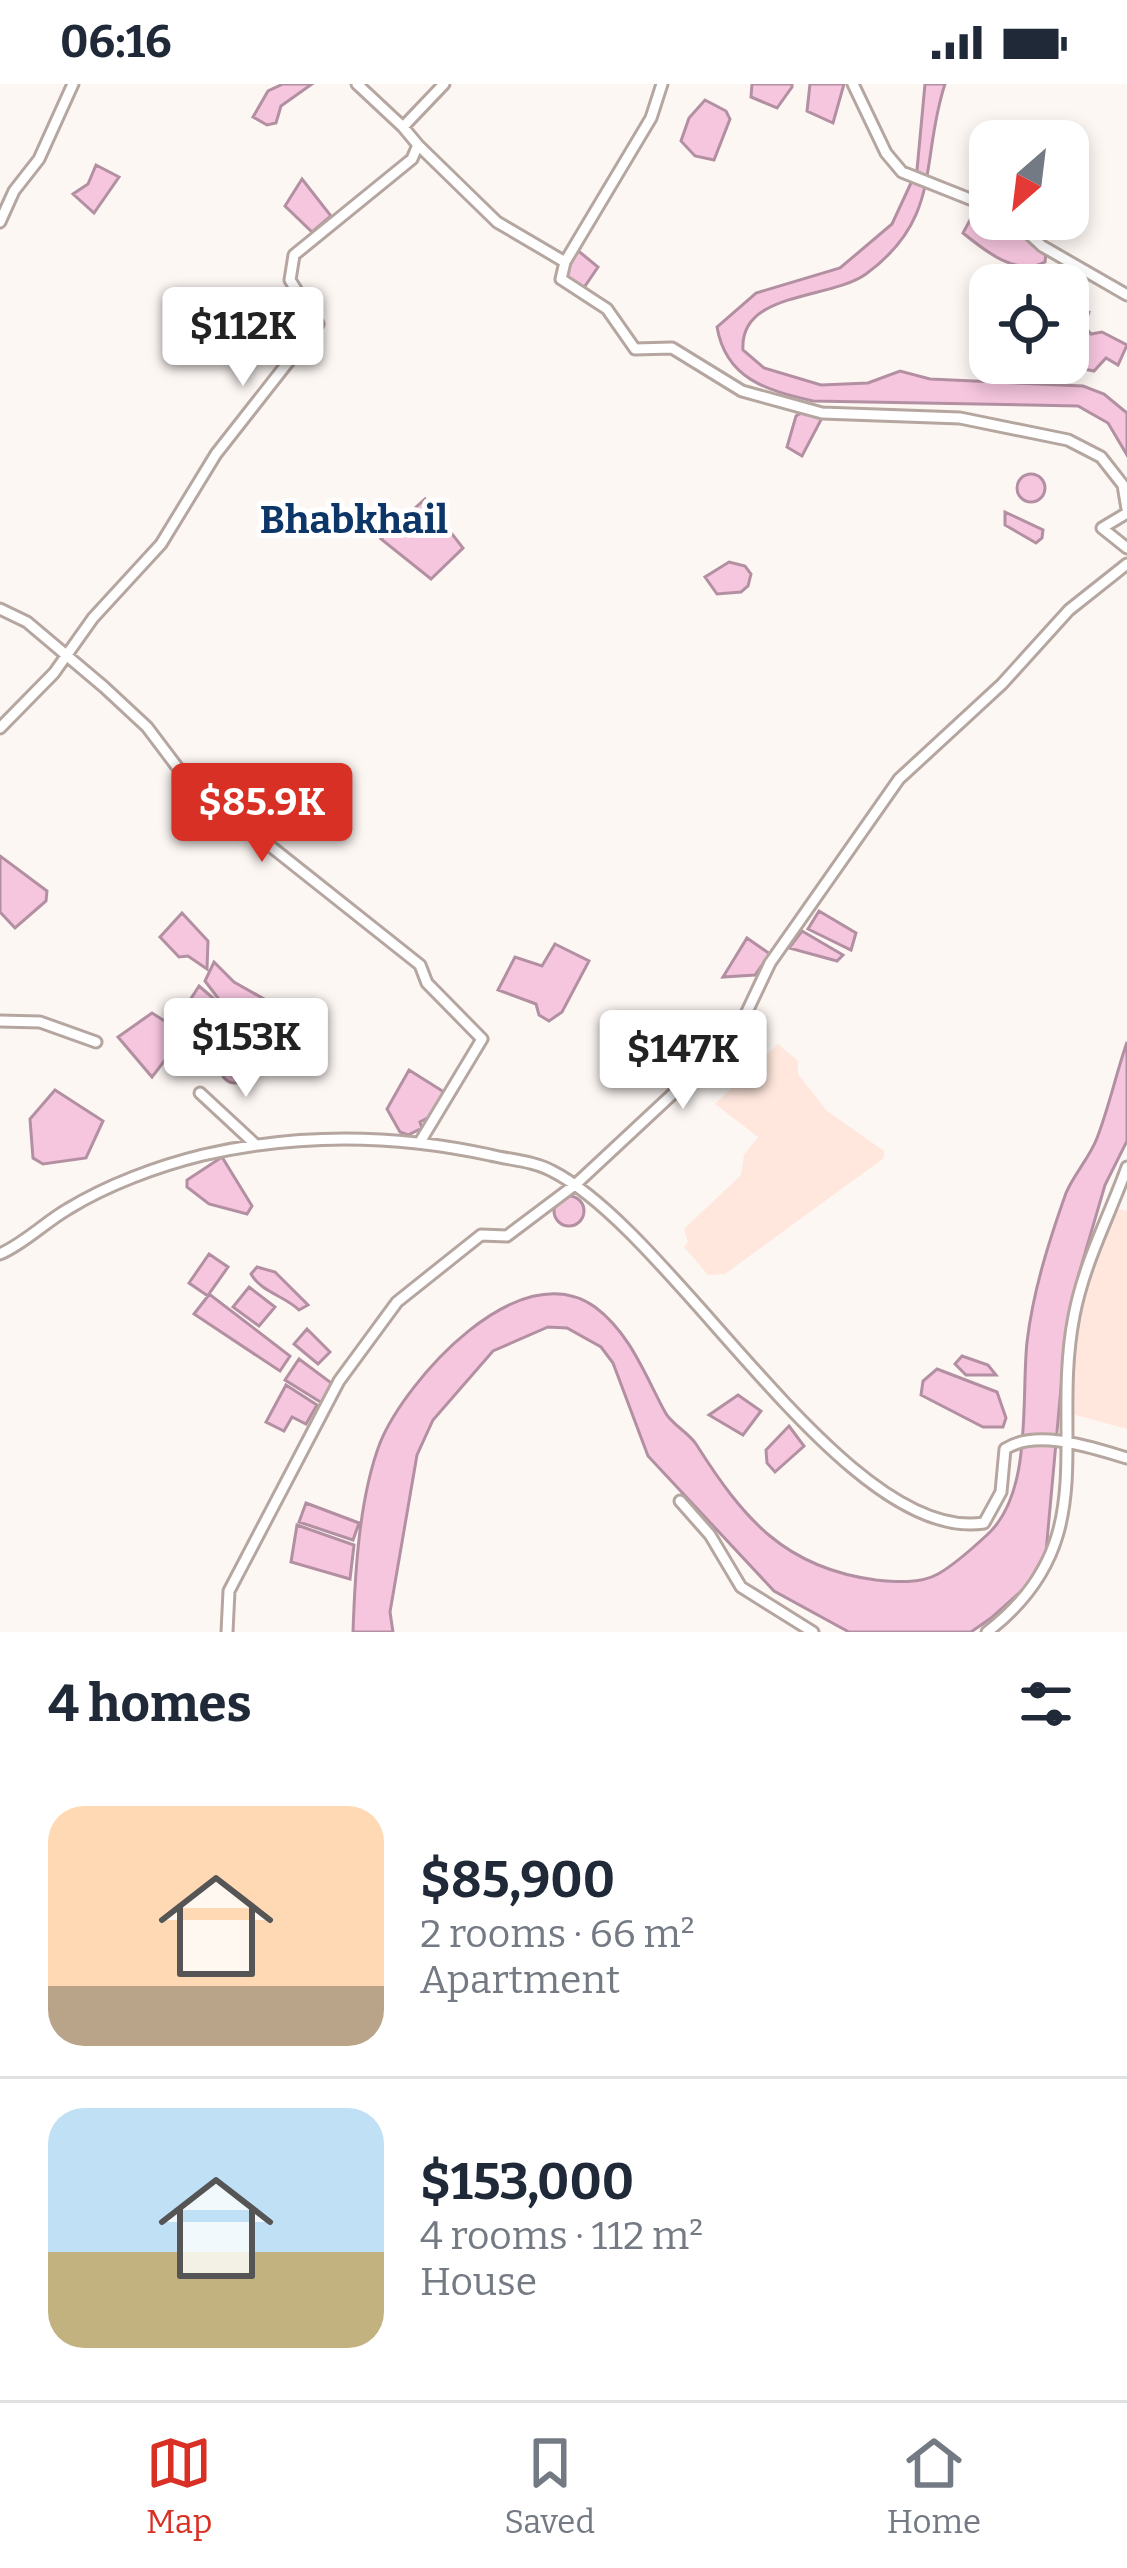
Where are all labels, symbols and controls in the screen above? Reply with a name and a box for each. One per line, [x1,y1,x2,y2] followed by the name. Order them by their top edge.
[60,15,172,69] text: 06:16
[969,120,1089,240] north arrow
[969,120,1089,384] map controls
[969,264,1089,384] button: locate
[159,287,327,389] pin: $112K
[189,303,297,349] text: $112K
[260,497,448,543] district label: Bhabkhail
[164,763,360,865] pin: $85.9K
[198,779,326,825] text: $85.9K
[162,998,330,1100] pin: $153K
[599,1010,767,1112] pin: $147K
[191,1014,301,1060] text: $153K
[627,1026,739,1072] text: $147K
[1013,1671,1079,1737] icon: filters
[48,1673,252,1735] text: 4 homes
[420,1849,615,1911] text: $85,900
[144,1854,288,1998] icon: home
[420,1911,695,1957] text: 2 rooms · 66 m²
[420,1957,620,2003] text: Apartment
[420,2151,634,2213] text: $153,000
[144,2156,288,2300] icon: home
[420,2213,703,2259] text: 4 rooms · 112 m²
[420,2259,537,2305] text: House
[146,2430,213,2542] tab: Map
[504,2430,595,2542] tab: Saved
[887,2430,981,2542] tab: Home

